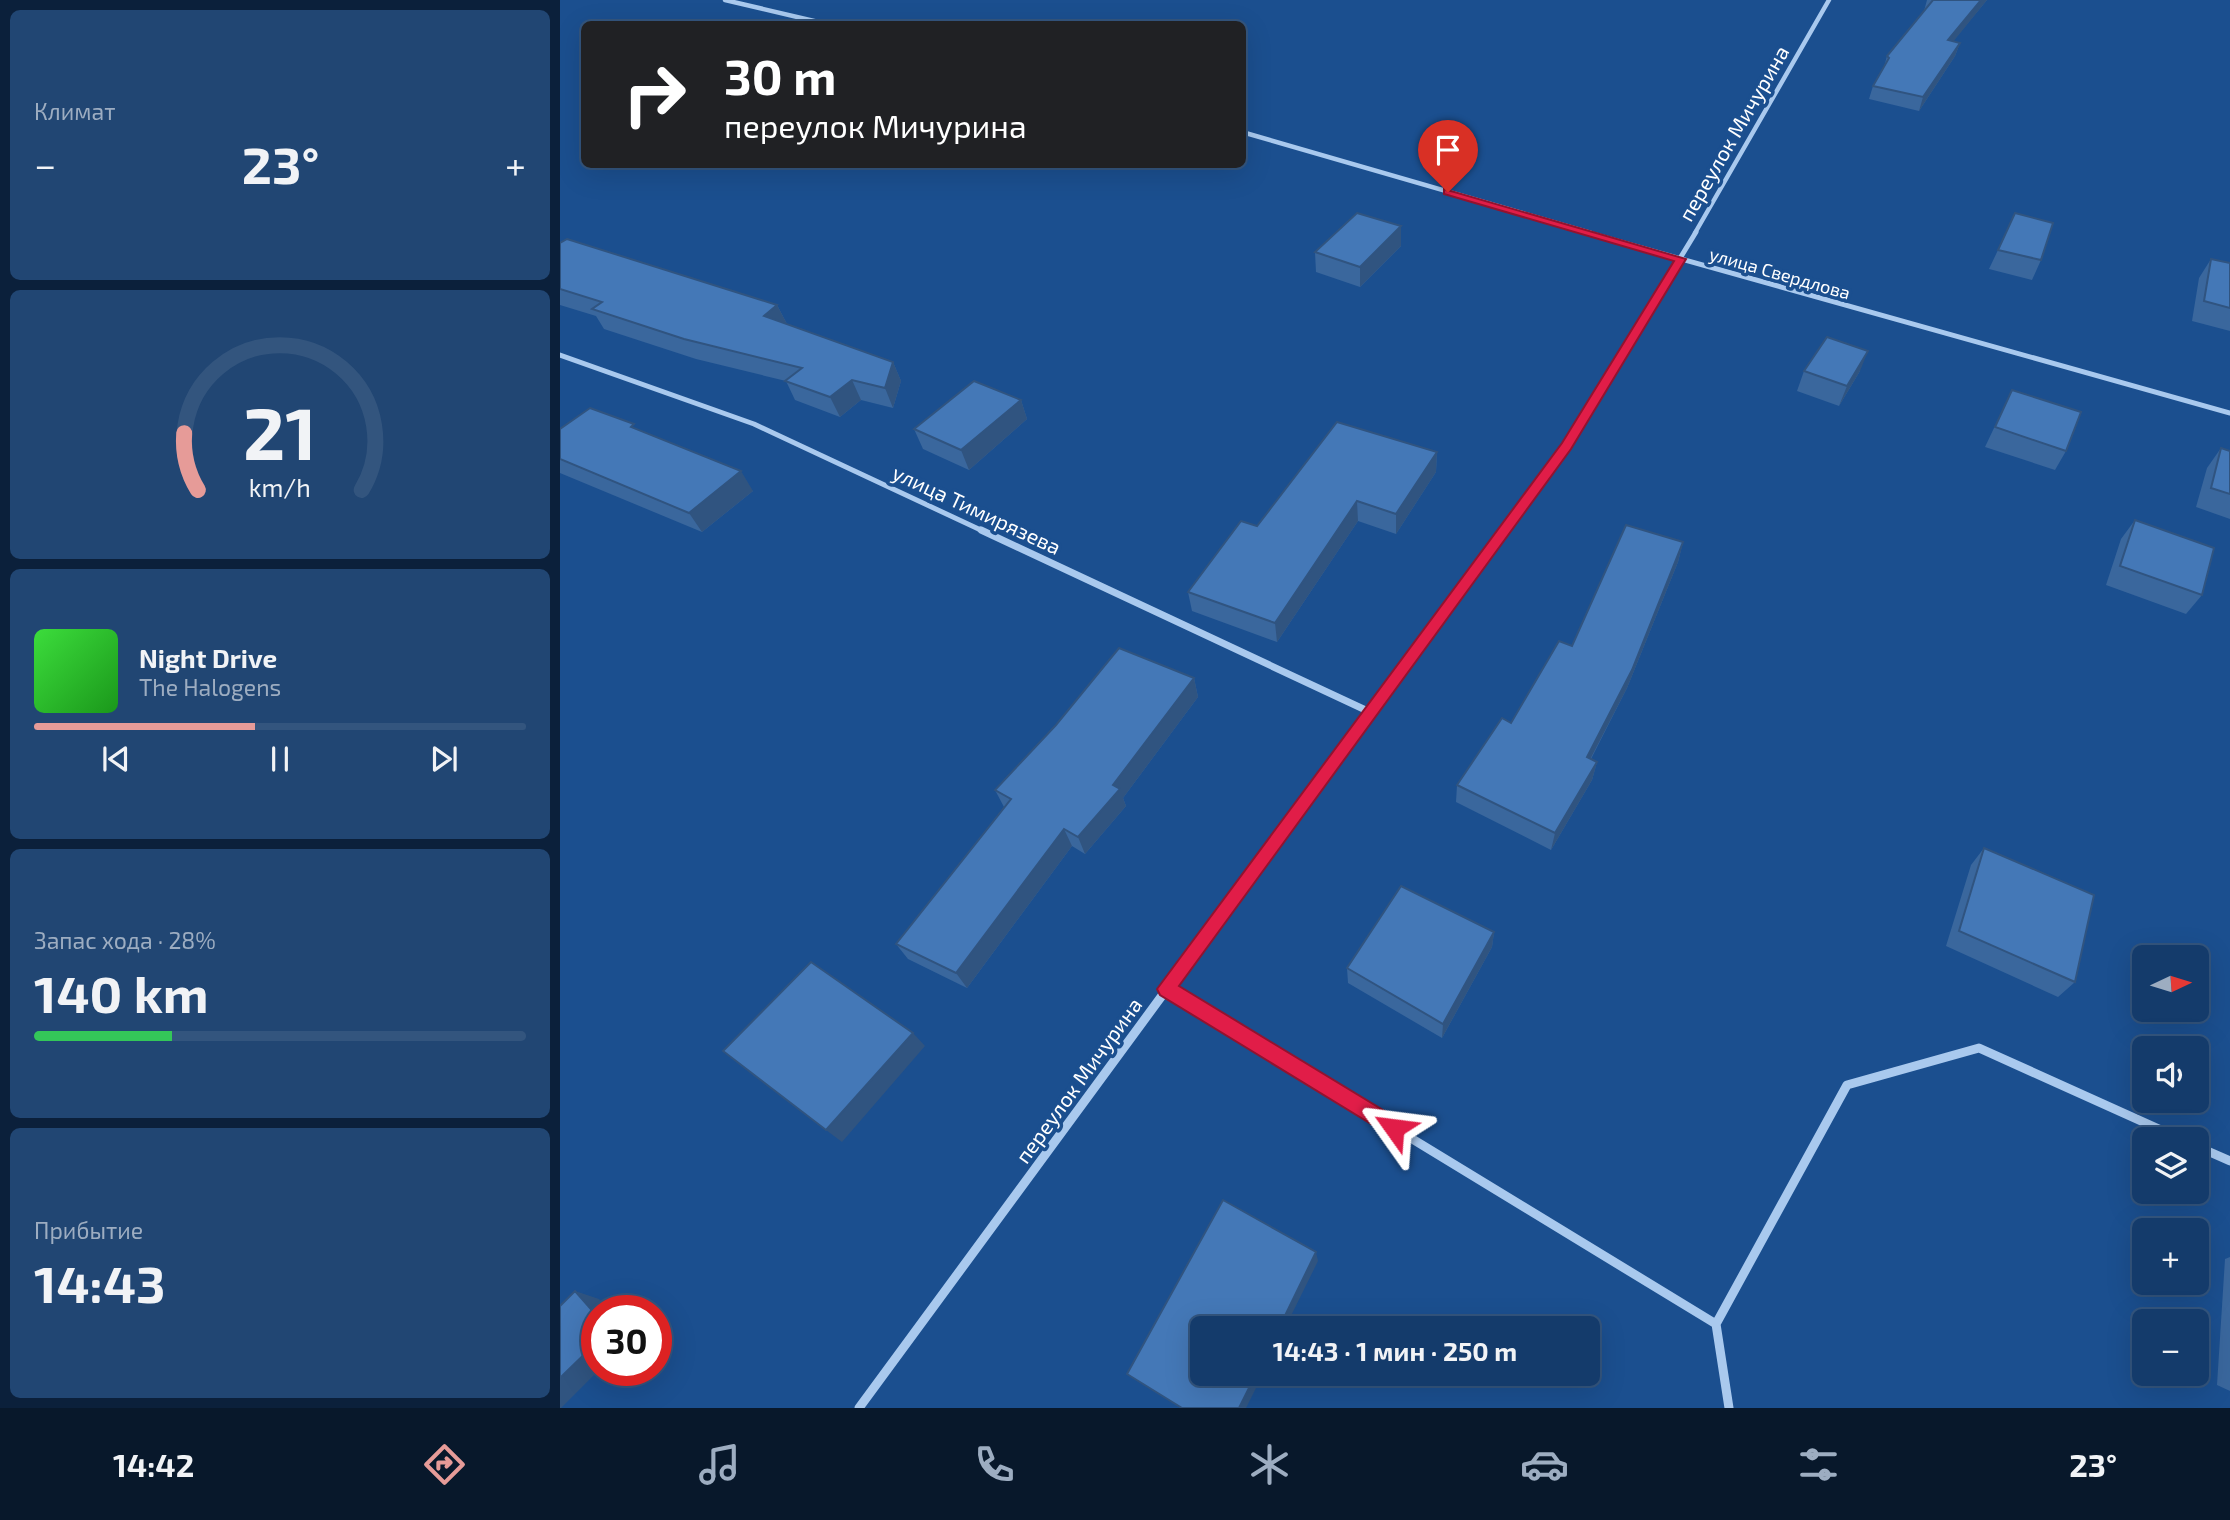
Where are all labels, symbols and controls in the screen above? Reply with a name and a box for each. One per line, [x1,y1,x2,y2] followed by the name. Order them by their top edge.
[1673,41,1794,226] street label: переулок Мичурина
[724,46,836,105] text: 30 m
[609,49,700,140] icon: right
[34,97,115,125] text: Климат
[724,106,1027,144] text: переулок Мичурина
[1418,120,1478,192] pin
[1429,131,1467,169] icon: arrive
[242,132,319,194] text: 23°
[34,141,56,187] text: −
[505,141,526,187] text: +
[1707,242,1853,304] street label: улица Свердлова
[243,388,317,476] text: 21
[889,459,1065,560] street label: улица Тимирязева
[249,472,311,502] text: km/h
[139,642,277,673] text: Night Drive
[139,673,281,701] text: The Halogens
[97,740,135,778] icon: previous
[261,740,299,778] icon: pause
[425,740,463,778] icon: next
[34,926,216,954] text: Запас хода · 28%
[2132,945,2208,1022] north arrow
[2132,945,2209,1386] map controls
[34,961,209,1023] text: 140 km
[1010,992,1147,1168] street label: переулок Мичурина
[2132,1036,2209,1113] button: sound
[1357,1091,1431,1165] position arrow
[2132,1127,2209,1204] button: layers
[34,1216,143,1244] text: Прибытие
[2132,1218,2209,1295] button: +
[34,1251,166,1313] text: 14:43
[581,1295,672,1386] speed limit sign: 30
[2132,1309,2209,1386] button: −
[1273,1335,1517,1366] text: 14:43 · 1 мин · 250 m
[420,1440,469,1489] icon: directions
[695,1440,744,1489] icon: music
[970,1440,1019,1489] icon: phone
[1245,1440,1294,1489] icon: climate
[1520,1440,1569,1489] icon: car
[1794,1440,1843,1489] icon: filters
[113,1445,194,1483] text: 14:42
[2069,1445,2117,1483] text: 23°

